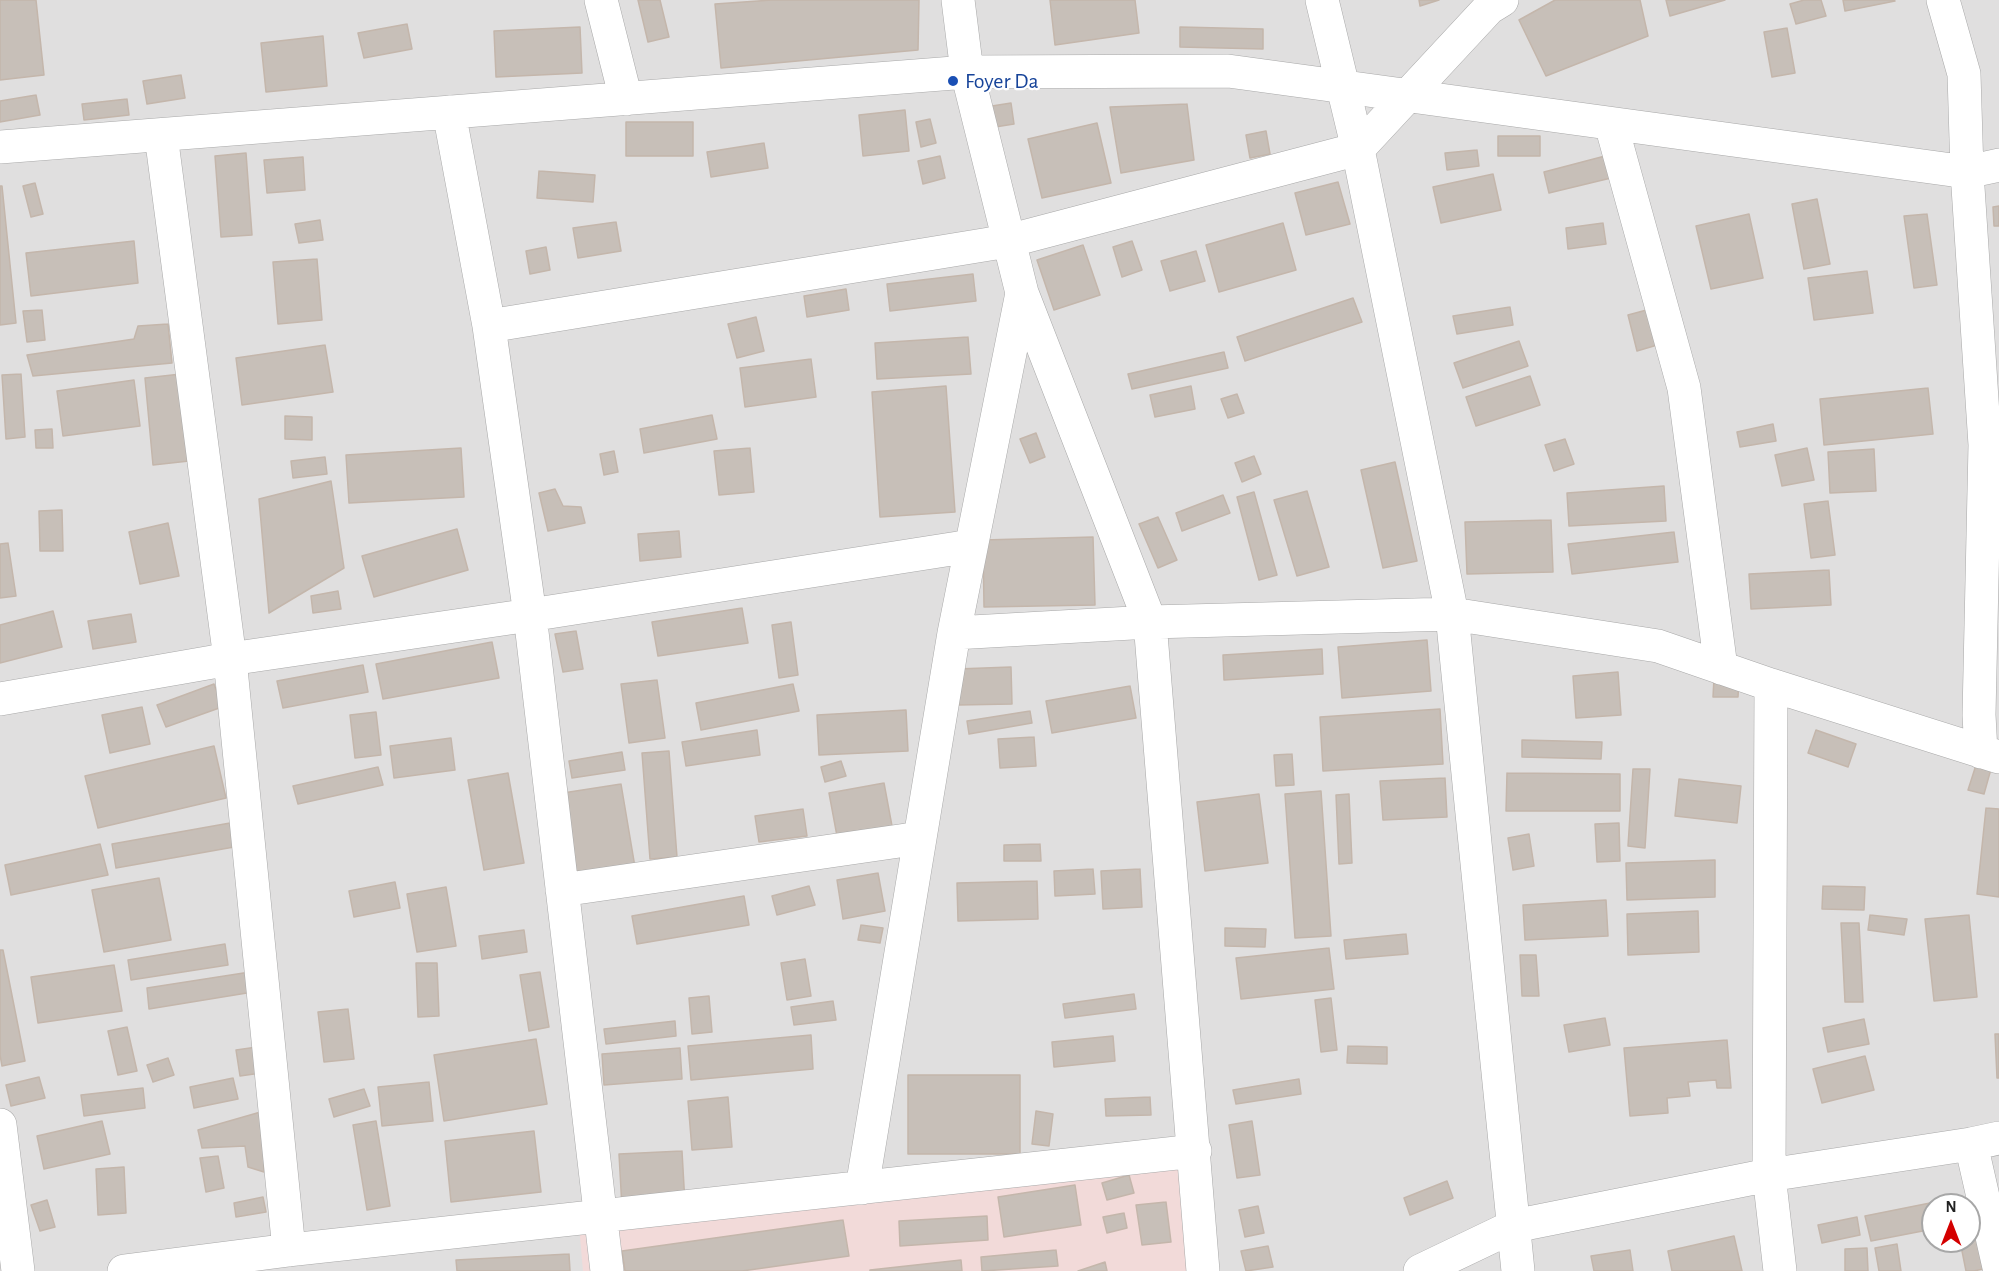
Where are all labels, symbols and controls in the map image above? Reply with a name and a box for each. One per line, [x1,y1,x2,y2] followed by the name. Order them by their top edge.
[965,68,1039,94] place label: Foyer Da
[946,74,960,88] marker: Foyer Da
[1921,1193,1981,1253] north arrow
[1945,1199,1957,1215] text: N

